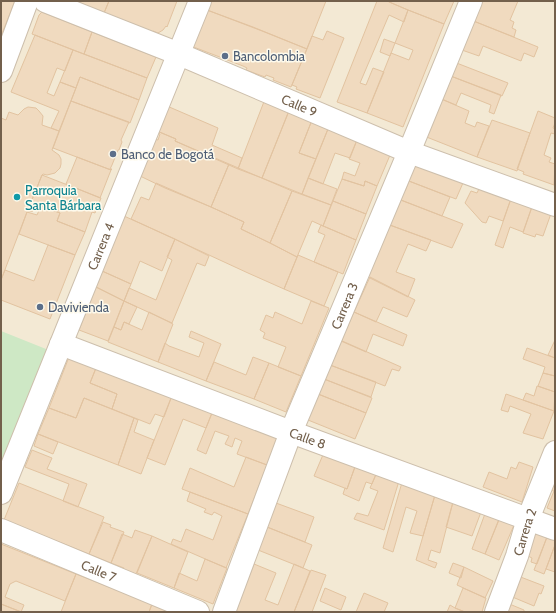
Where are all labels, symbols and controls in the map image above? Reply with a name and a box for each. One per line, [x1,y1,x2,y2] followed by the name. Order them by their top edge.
[233,48,306,64] place label: Bancolombia
[220,51,230,61] marker: Bancolombia
[279,91,320,120] street label: Calle 9
[121,146,215,162] place label: Banco de Bogotá
[108,149,118,159] marker: Banco de Bogotá
[25,182,102,213] place label: Parroquia Santa Bárbara
[12,192,22,202] marker: Parroquia Santa Bárbara
[84,220,118,272] street label: Carrera 4
[327,280,361,332] street label: Carrera 3
[48,299,110,315] place label: Davivienda
[35,302,45,312] marker: Davivienda
[287,424,328,452] street label: Calle 8
[510,506,540,558] street label: Carrera 2
[79,556,119,585] street label: Calle 7

